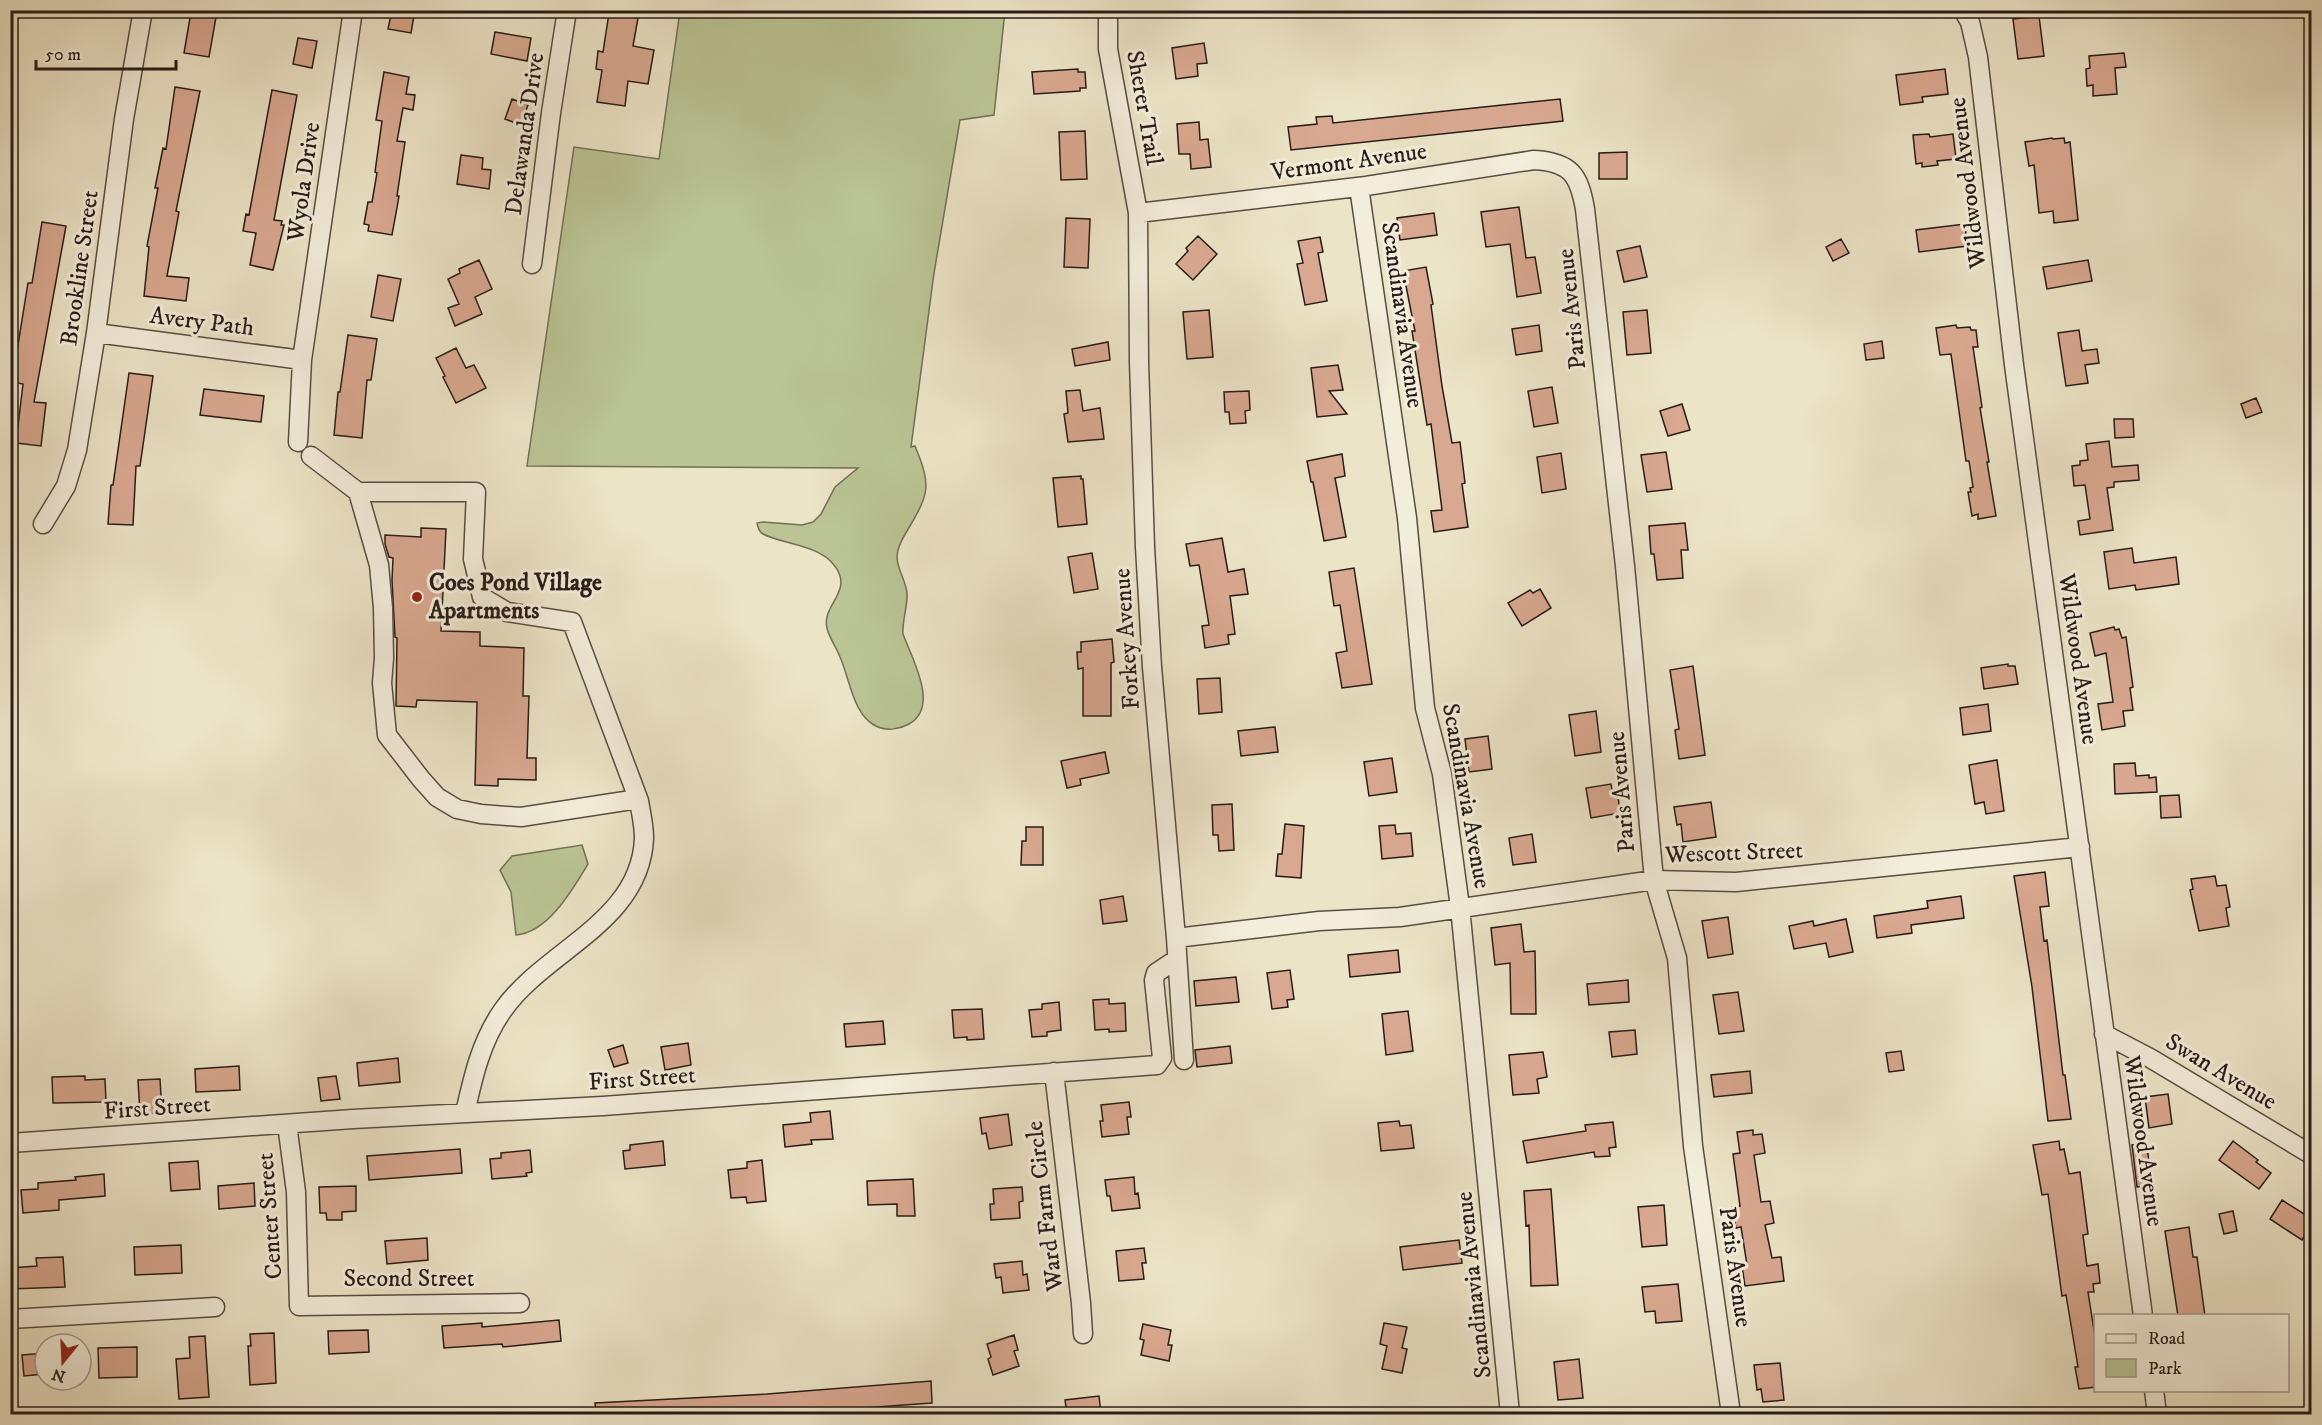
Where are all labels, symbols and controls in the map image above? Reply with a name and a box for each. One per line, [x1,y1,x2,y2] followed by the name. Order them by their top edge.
[36,33,176,71] scale bar
[45,44,81,66] text: 50 m
[1119,48,1169,169] street label: Sherer Trail
[499,51,551,217] street label: Delawanda Drive
[1943,96,1994,271] street label: Wildwood Avenue
[281,120,327,245] street label: Wyola Drive
[1268,136,1429,188] street label: Vermont Avenue
[54,188,106,348] street label: Brookline Street
[1374,220,1430,410] street label: Scandinavia Avenue
[1551,247,1593,371] street label: Paris Avenue
[148,301,256,343] street label: Avery Path
[1107,567,1147,711] street label: Forkey Avenue
[428,568,602,626] place label: Coes Pond Village Apartments
[2051,571,2105,746] street label: Wildwood Avenue
[410,590,424,604] marker: Coes Pond Village Apartments
[1435,701,1497,891] street label: Scandinavia Avenue
[1602,730,1642,854] street label: Paris Avenue
[1663,836,1804,870] street label: Wescott Street
[2160,1027,2282,1117] street label: Swan Avenue
[2116,1053,2170,1228] street label: Wildwood Avenue
[587,1060,697,1098] street label: First Street
[102,1089,212,1127] street label: First Street
[1020,1119,1070,1294] street label: Ward Farm Circle
[251,1151,289,1280] street label: Center Street
[1449,1190,1499,1380] street label: Scandinavia Avenue
[1712,1205,1758,1329] street label: Paris Avenue
[344,1264,475,1294] street label: Second Street
[2094,1314,2289,1392] legend
[2148,1328,2185,1350] text: Road
[33,1332,93,1392] north arrow
[2148,1358,2182,1380] text: Park
[49,1364,68,1387] text: N

